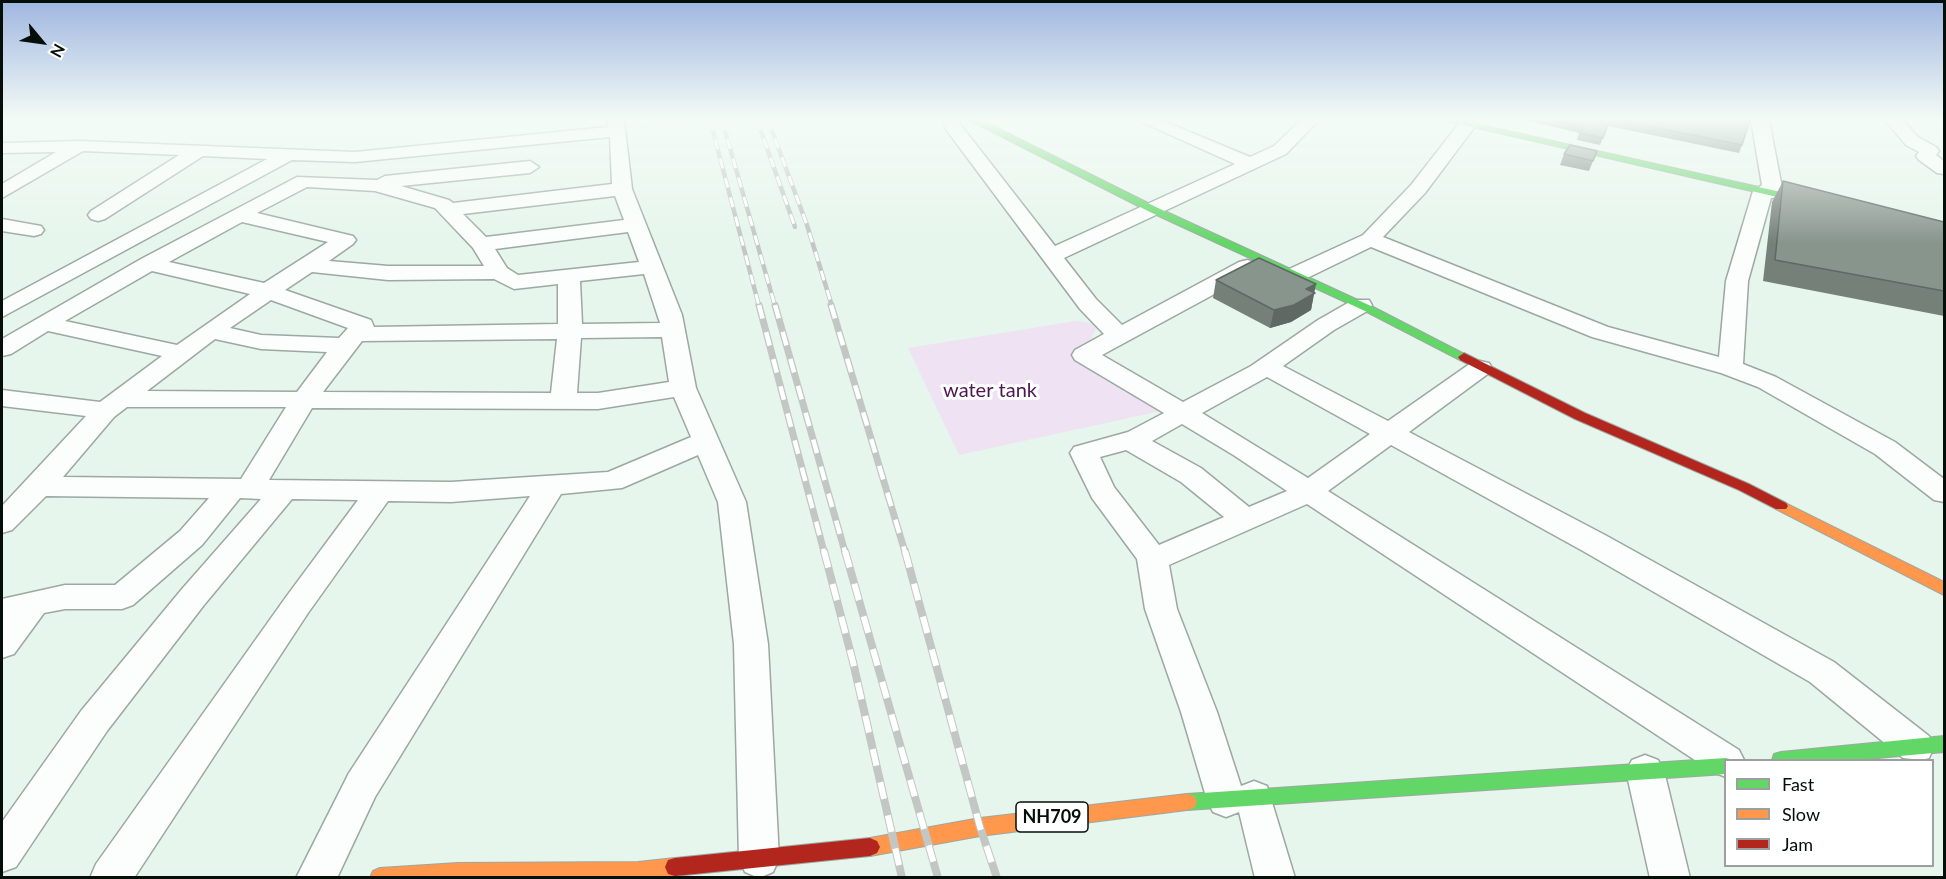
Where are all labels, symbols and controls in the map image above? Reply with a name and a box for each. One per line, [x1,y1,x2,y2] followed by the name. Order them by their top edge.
[12,12,72,72] north arrow
[47,41,69,61] text: N
[943,379,1037,403] park label: water tank
[1724,759,1934,867] legend
[1782,773,1814,795] text: Fast
[1016,802,1088,832] road number: NH709
[1782,803,1820,825] text: Slow
[1782,833,1813,855] text: Jam

